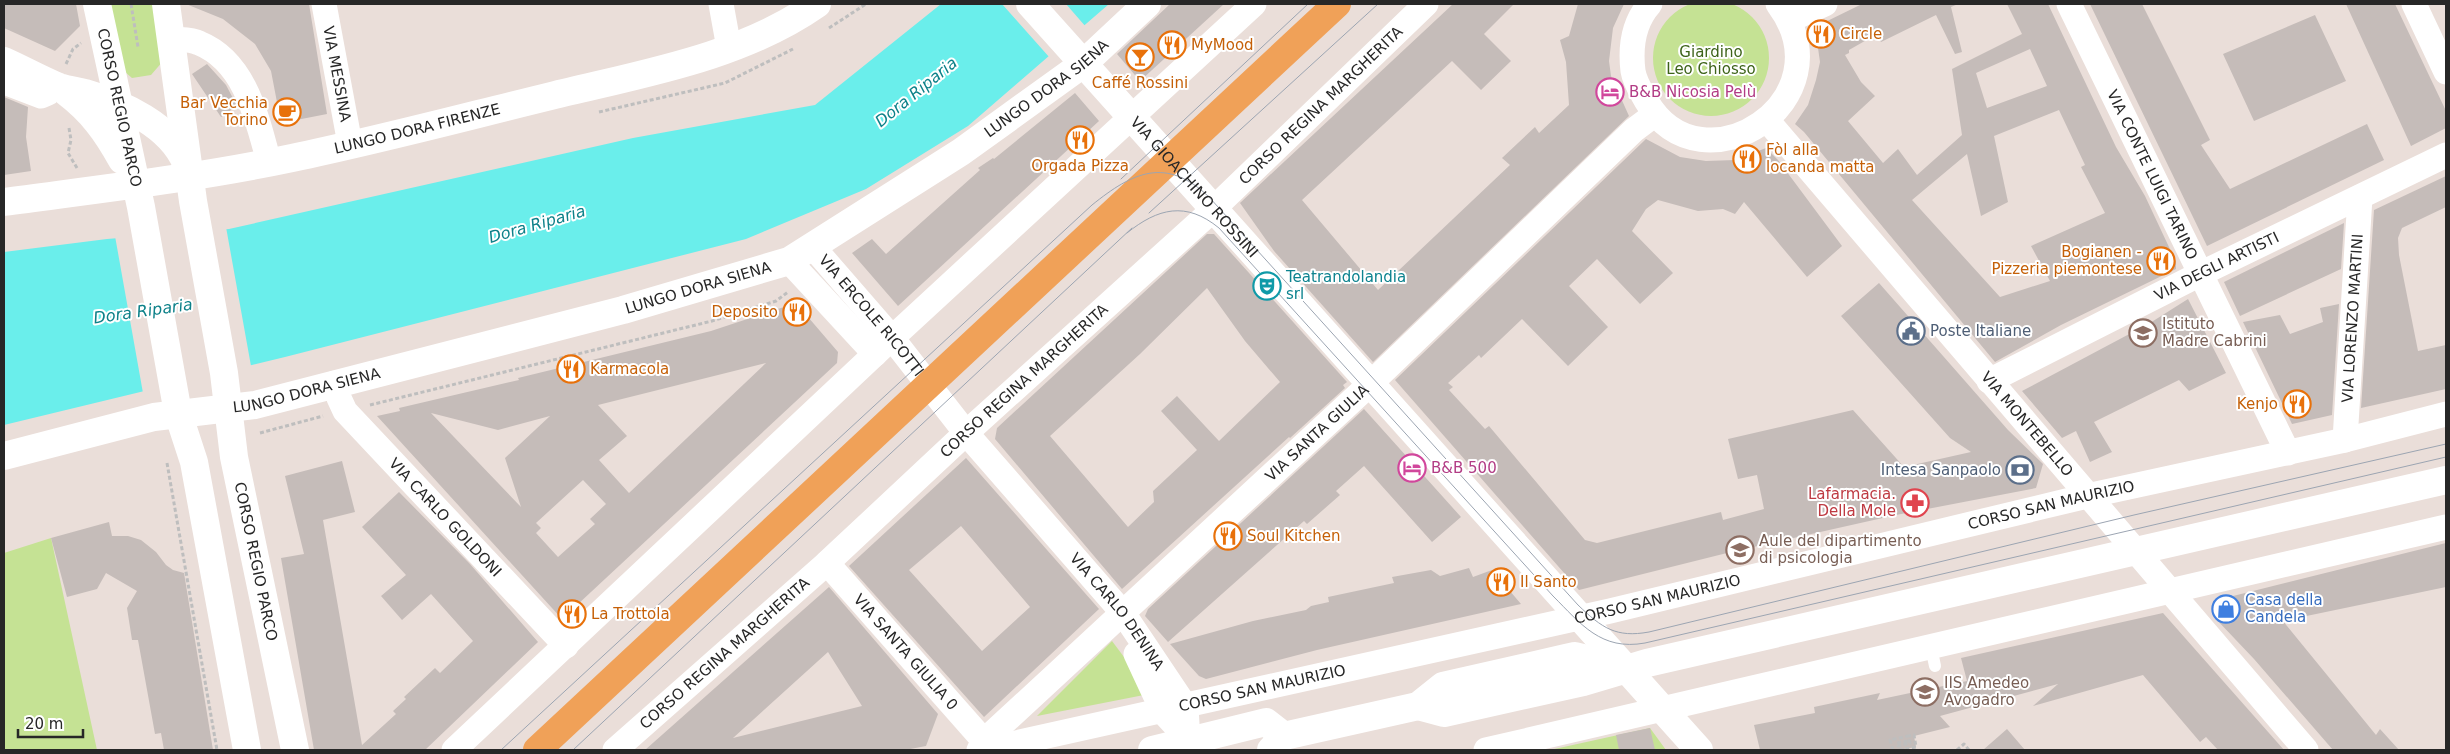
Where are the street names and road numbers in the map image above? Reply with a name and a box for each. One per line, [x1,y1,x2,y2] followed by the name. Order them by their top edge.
[1235,22,1407,188] street label: CORSO REGINA MARGHERITA
[319,24,355,124] street label: VIA MESSINA
[94,27,145,189] street label: CORSO REGIO PARCO
[981,35,1113,141] street label: LUNGO DORA SIENA
[2103,87,2201,263] street label: VIA CONTE LUIGI TARINO
[332,100,502,158] street label: LUNGO DORA FIRENZE
[1127,113,1262,261] street label: VIA GIOACHINO ROSSINI
[2152,228,2282,305] street label: VIA DEGLI ARTISTI
[2338,233,2367,403] street label: VIA LORENZO MARTINI
[815,251,928,380] street label: VIA ERCOLE RICOTTI
[623,258,774,318] street label: LUNGO DORA SIENA
[936,300,1112,462] street label: CORSO REGINA MARGHERITA
[232,364,383,417] street label: LUNGO DORA SIENA
[1977,368,2077,480] street label: VIA MONTEBELLO
[1262,380,1373,485] street label: VIA SANTA GIULIA
[385,454,505,581] street label: VIA CARLO GOLDONI
[1966,477,2136,533] street label: CORSO SAN MAURIZIO
[230,481,281,643] street label: CORSO REGIO PARCO
[1066,549,1168,674] street label: VIA CARLO DENINA
[1572,571,1742,628] street label: CORSO SAN MAURIZIO
[636,573,814,733] street label: CORSO REGINA MARGHERITA
[850,591,962,714] street label: VIA SANTA GIULIA 0
[1177,661,1347,715] street label: CORSO SAN MAURIZIO

